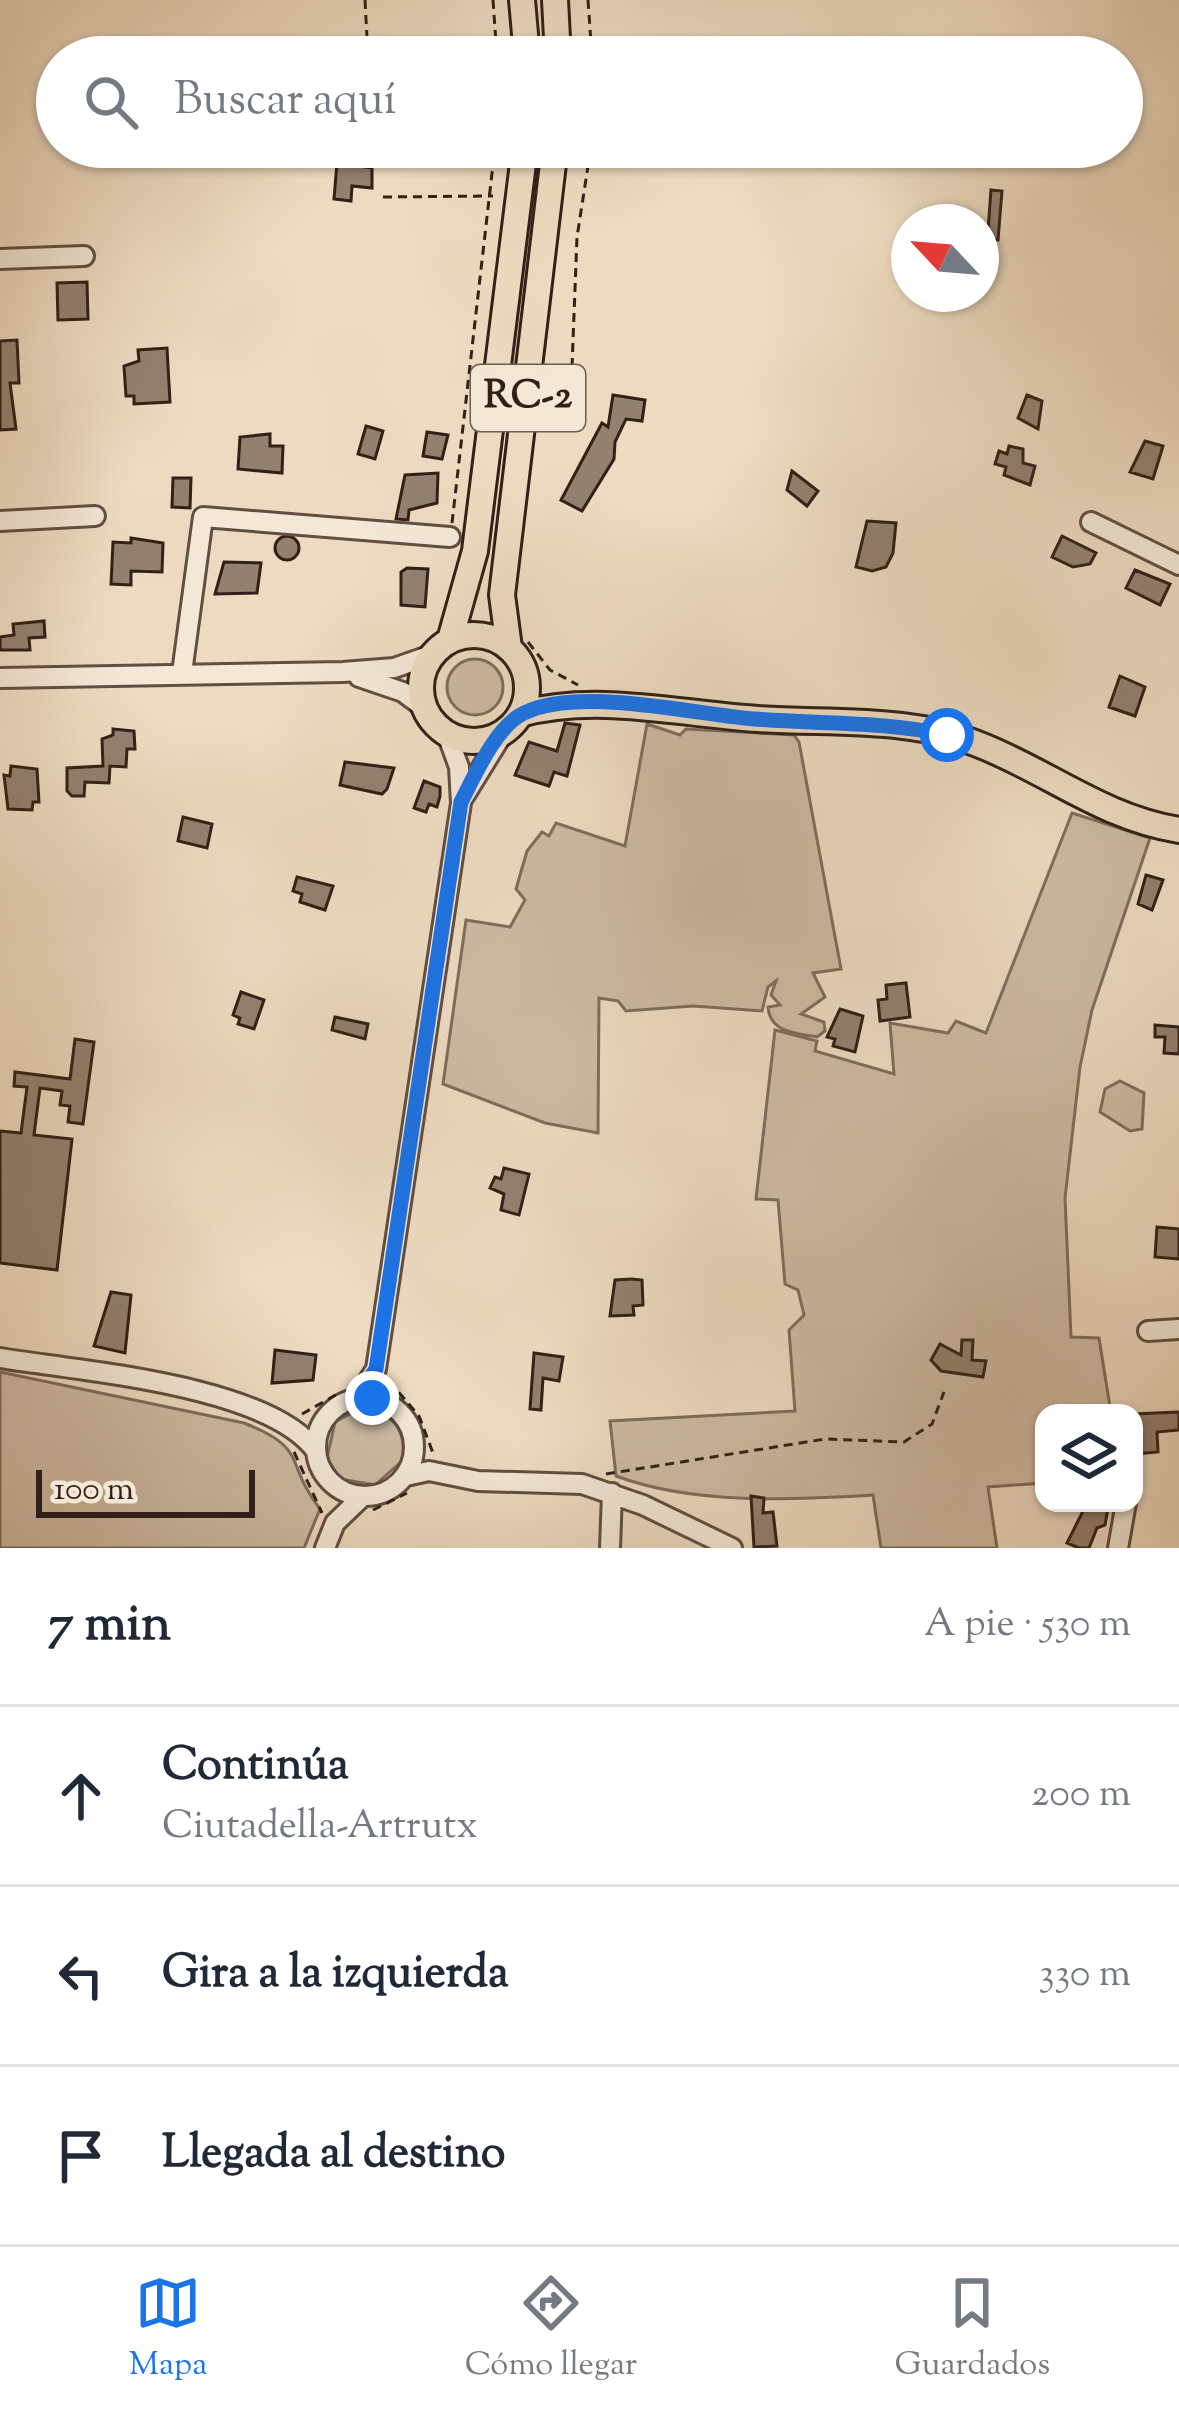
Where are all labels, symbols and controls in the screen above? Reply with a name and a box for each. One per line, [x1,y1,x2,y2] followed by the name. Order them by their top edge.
[36,36,1143,168] search box
[78,69,144,135] icon: search
[174,70,396,135] text: Buscar aquí
[891,204,999,312] north arrow
[471,365,585,431] road number: RC-2
[920,708,974,762] route start
[345,1371,399,1425] route end
[1035,1404,1143,1512] map controls
[1035,1404,1143,1512] button: layers
[36,1464,255,1517] scale bar
[54,1467,134,1515] text: 100 m
[48,1590,171,1663] text: 7 min
[924,1598,1131,1654] text: A pie · 530 m
[162,1735,349,1800] text: Continúa
[48,1763,114,1829] icon: ahead
[1031,1768,1131,1824] text: 200 m
[162,1800,478,1856] text: Ciutadella-Artrutx
[48,1943,114,2009] icon: left
[162,1943,509,2008] text: Gira a la izquierda
[1039,1948,1131,2004] text: 330 m
[48,2123,114,2189] icon: arrive
[162,2123,506,2188] text: Llegada al destino
[129,2270,207,2390] tab: Mapa
[465,2270,637,2390] tab: Cómo llegar
[894,2270,1050,2390] tab: Guardados

